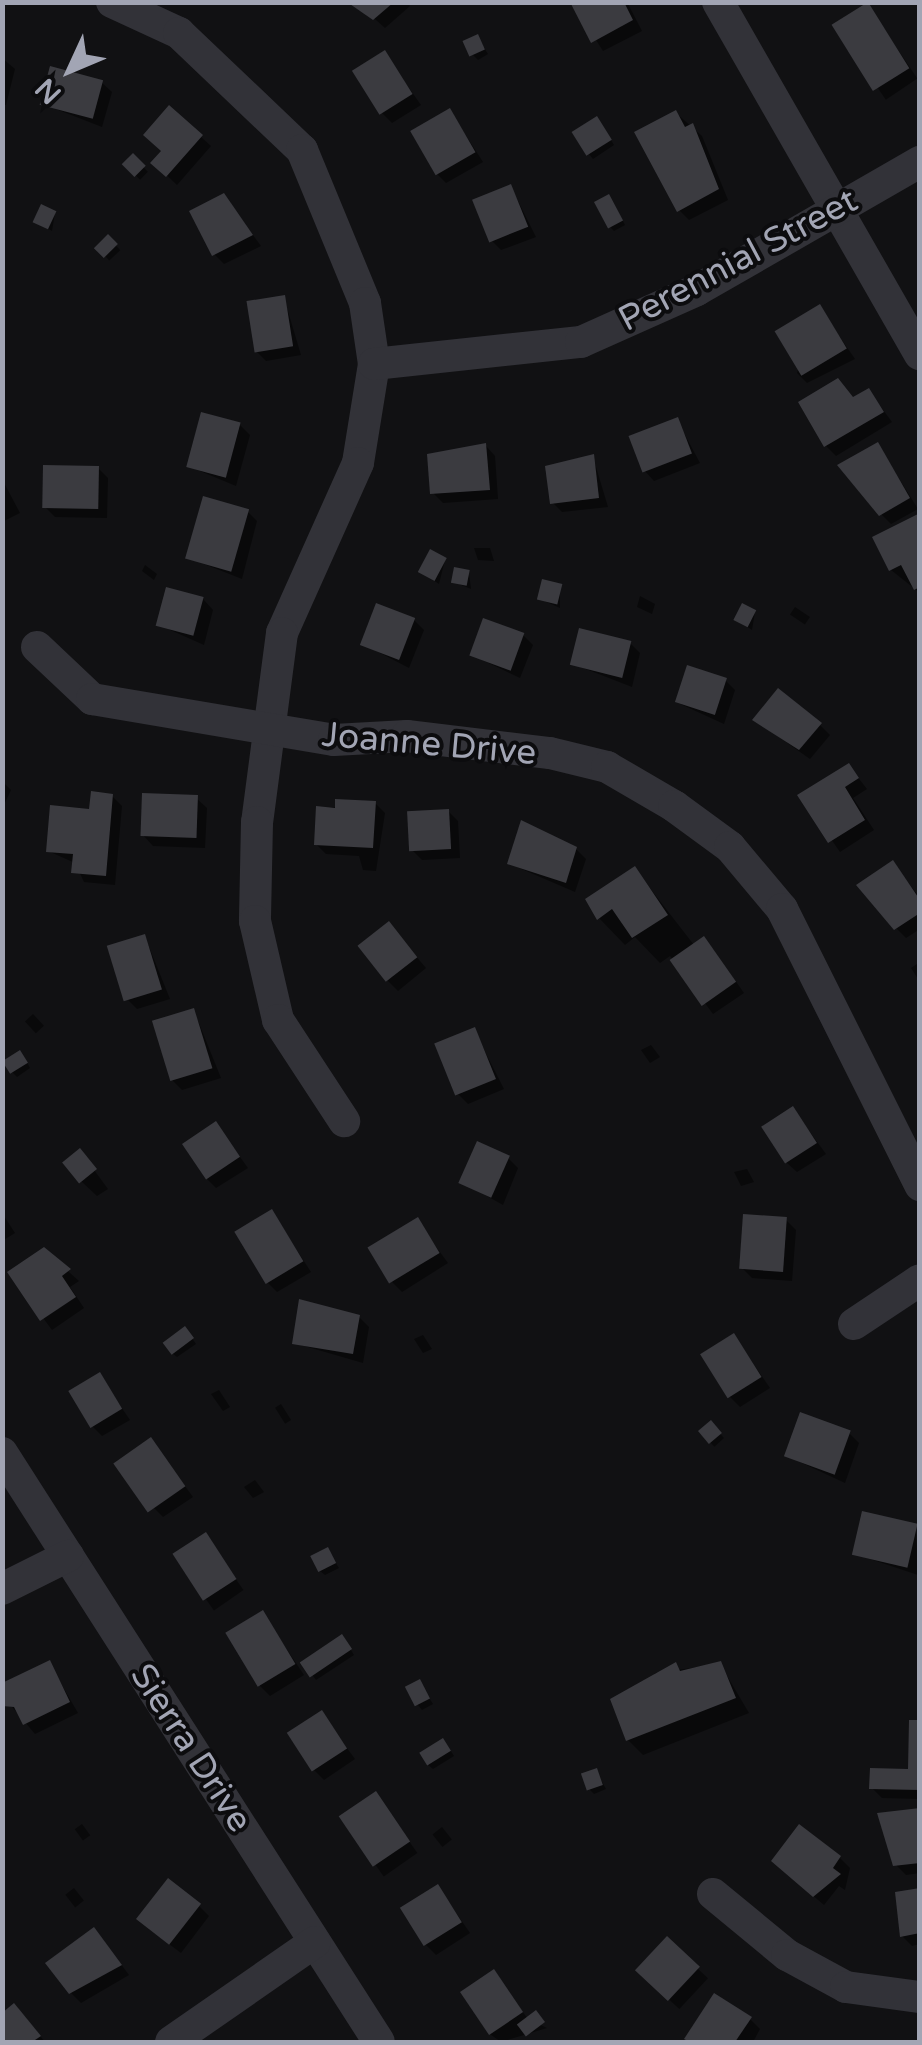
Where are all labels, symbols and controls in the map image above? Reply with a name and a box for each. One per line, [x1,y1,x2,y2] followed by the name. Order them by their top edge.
[20,20,120,120] north arrow
[28,71,68,111] text: N
[611,179,865,341] street label: Perennial Street
[320,714,538,774] street label: Joanne Drive
[121,1656,261,1840] street label: Sierra Drive

